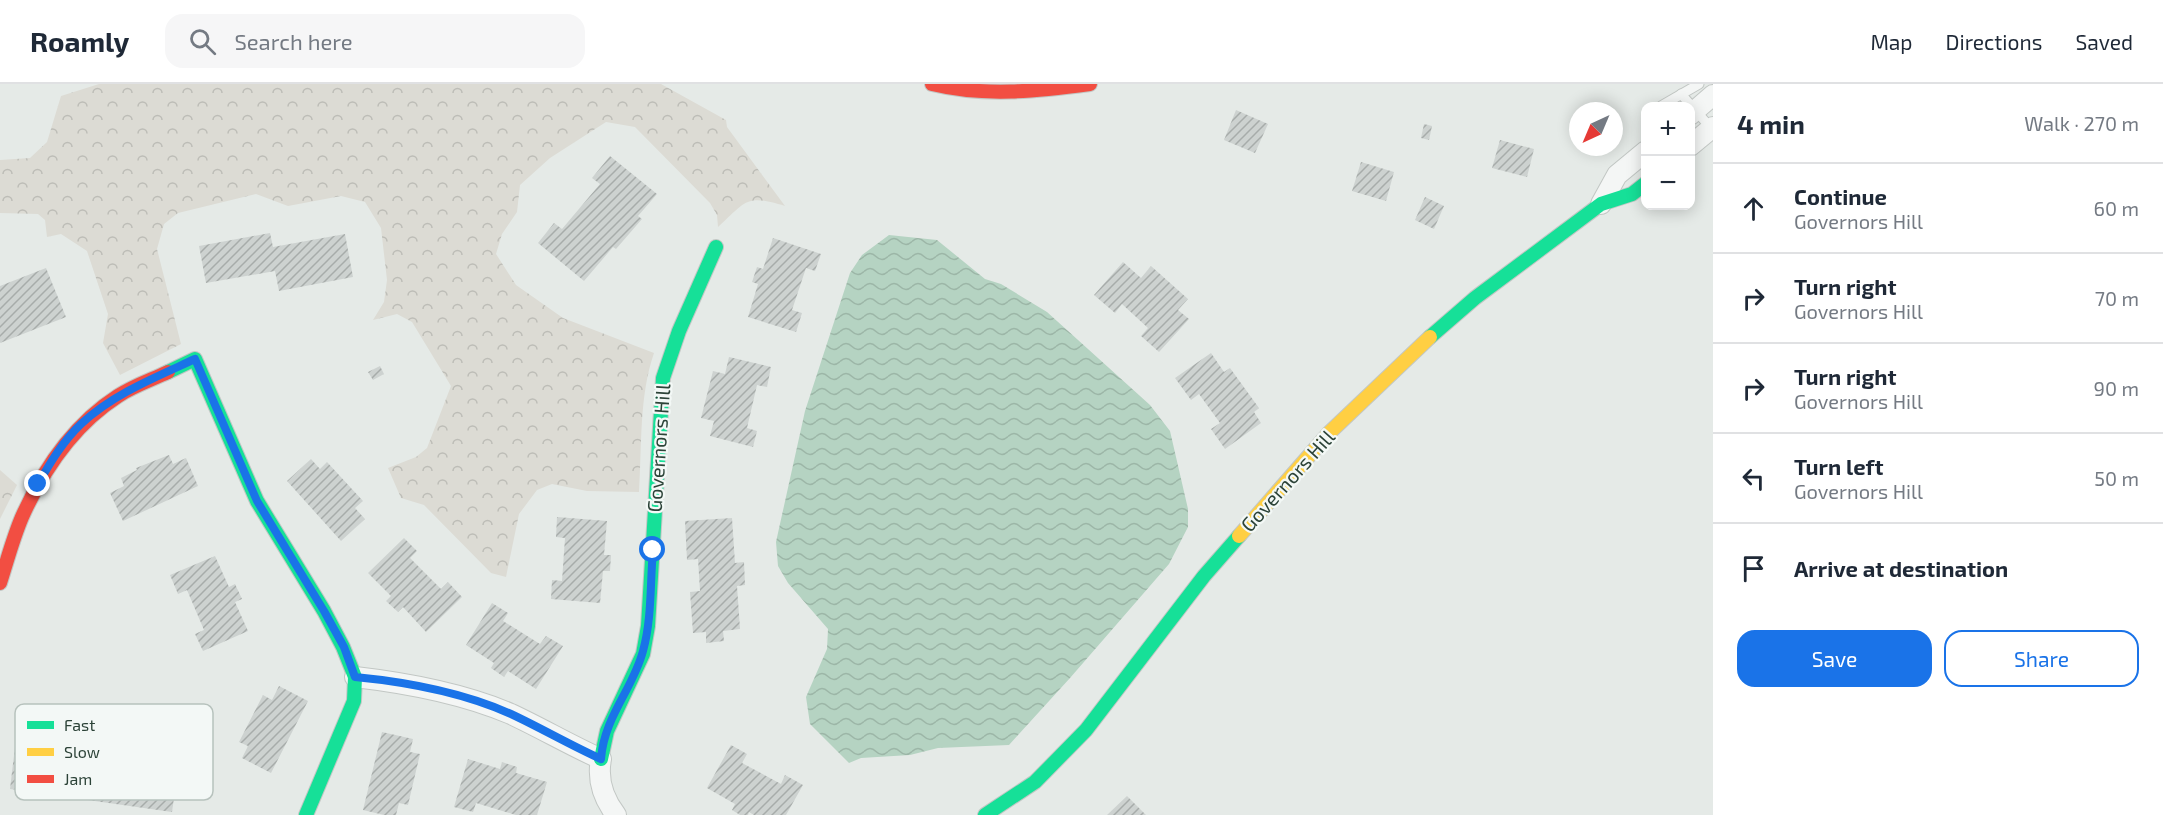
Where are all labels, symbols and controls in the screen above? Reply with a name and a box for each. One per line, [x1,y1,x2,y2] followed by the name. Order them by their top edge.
[165,14,585,68] search box
[30,24,129,58] text: Roamly
[186,25,219,58] icon: search
[234,28,353,54] text: Search here
[1870,29,1913,54] text: Map
[1946,29,2042,54] text: Directions
[2075,29,2133,54] text: Saved
[1569,102,1623,156] north arrow
[1641,102,1695,210] map controls
[1641,102,1695,156] button: +
[1737,108,1805,139] text: 4 min
[2024,111,2139,135] text: Walk · 270 m
[1641,156,1695,210] button: −
[1794,183,1887,209] text: Continue
[1737,192,1770,225] icon: ahead
[2094,196,2139,220] text: 60 m
[1794,209,1923,233] text: Governors Hill
[1794,273,1896,299] text: Turn right
[1737,282,1770,315] icon: right
[2095,286,2139,310] text: 70 m
[1794,299,1923,323] text: Governors Hill
[1794,363,1896,389] text: Turn right
[1737,372,1770,405] icon: right
[2094,376,2139,400] text: 90 m
[642,383,674,513] street label: Governors Hill
[1794,389,1923,413] text: Governors Hill
[1235,424,1339,536] street label: Governors Hill
[1794,453,1883,479] text: Turn left
[1737,462,1770,495] icon: left
[2094,466,2139,490] text: 50 m
[24,470,50,496] route end
[1794,479,1923,503] text: Governors Hill
[639,536,665,562] route start
[1737,552,1770,585] icon: arrive
[1794,555,2008,581] text: Arrive at destination
[1737,630,1932,687] button: Save
[1944,630,2139,687] button: Share
[15,704,213,800] legend
[64,715,95,734] text: Fast
[64,742,100,761] text: Slow
[64,769,92,788] text: Jam

